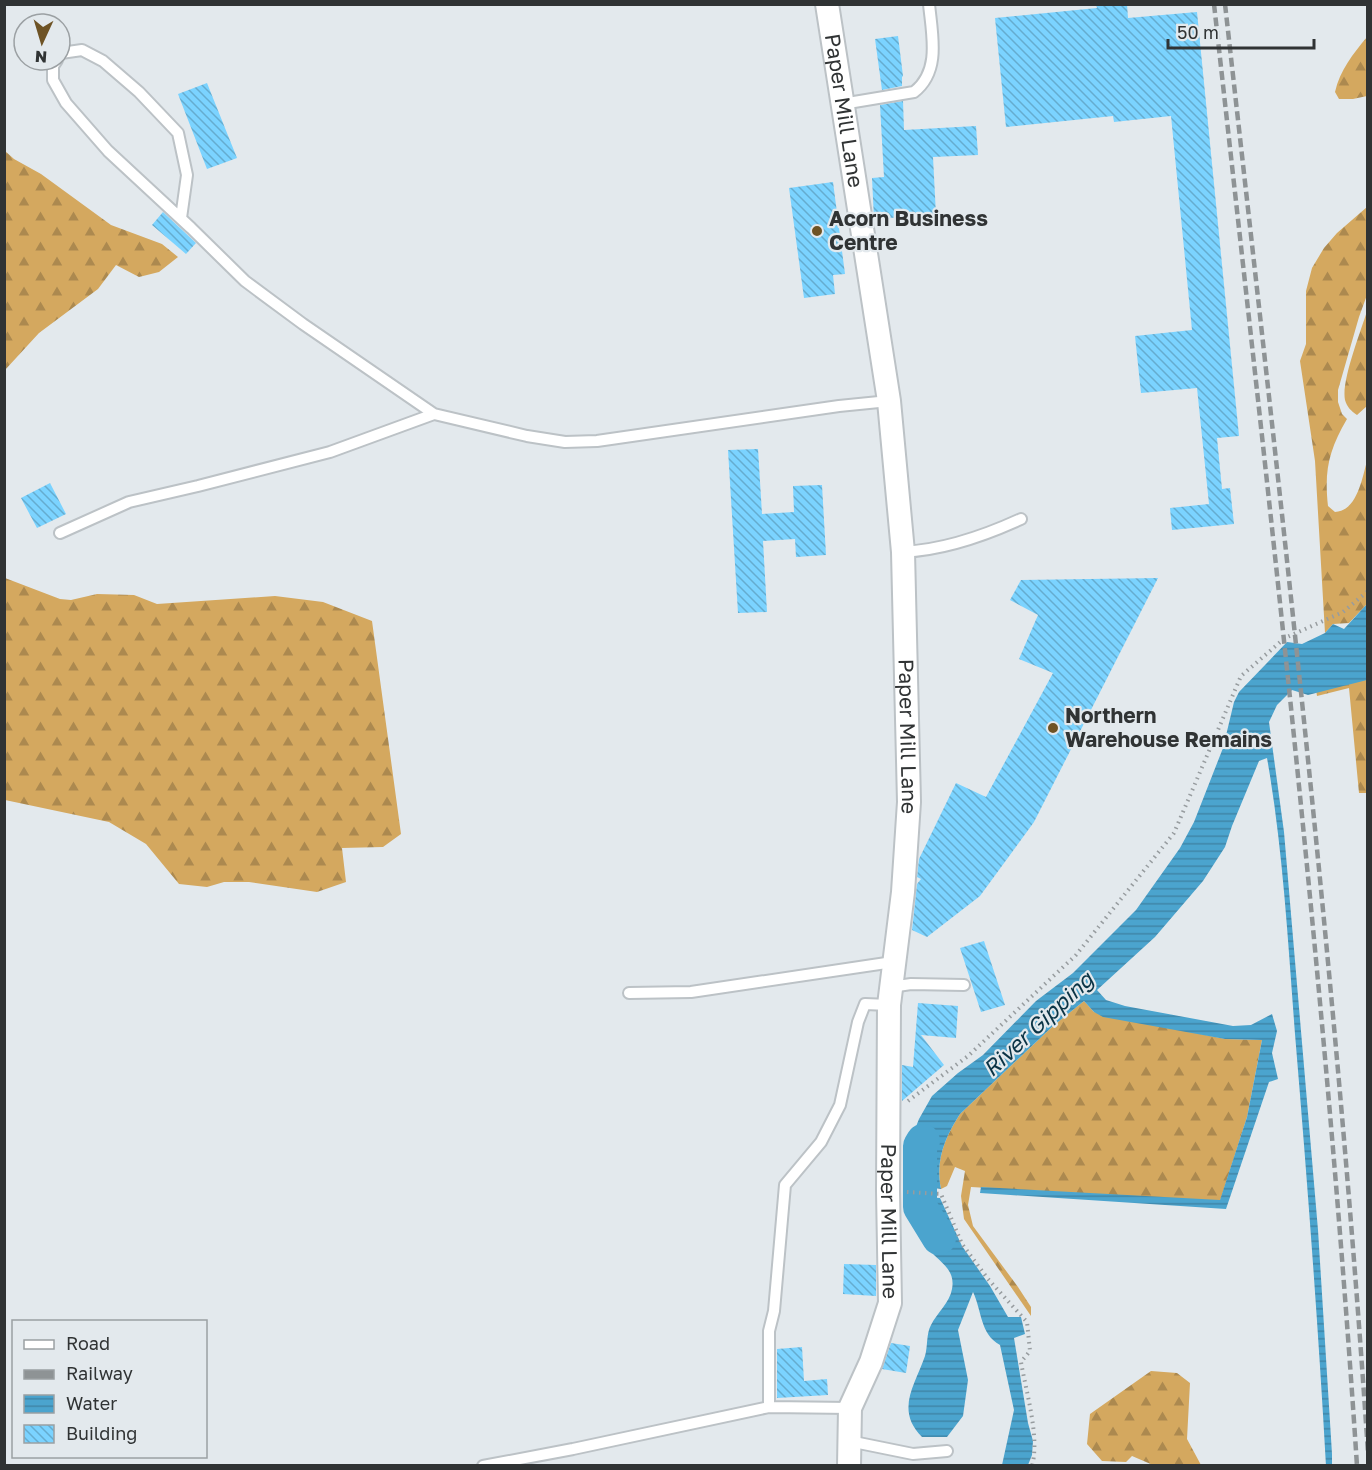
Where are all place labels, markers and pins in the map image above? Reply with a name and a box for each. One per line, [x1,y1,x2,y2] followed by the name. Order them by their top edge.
[829,205,988,255] place label: Acorn Business Centre
[810,224,824,238] marker: Acorn Business Centre
[1065,702,1272,752] place label: Northern Warehouse Remains
[1046,721,1060,735] marker: Northern Warehouse Remains

